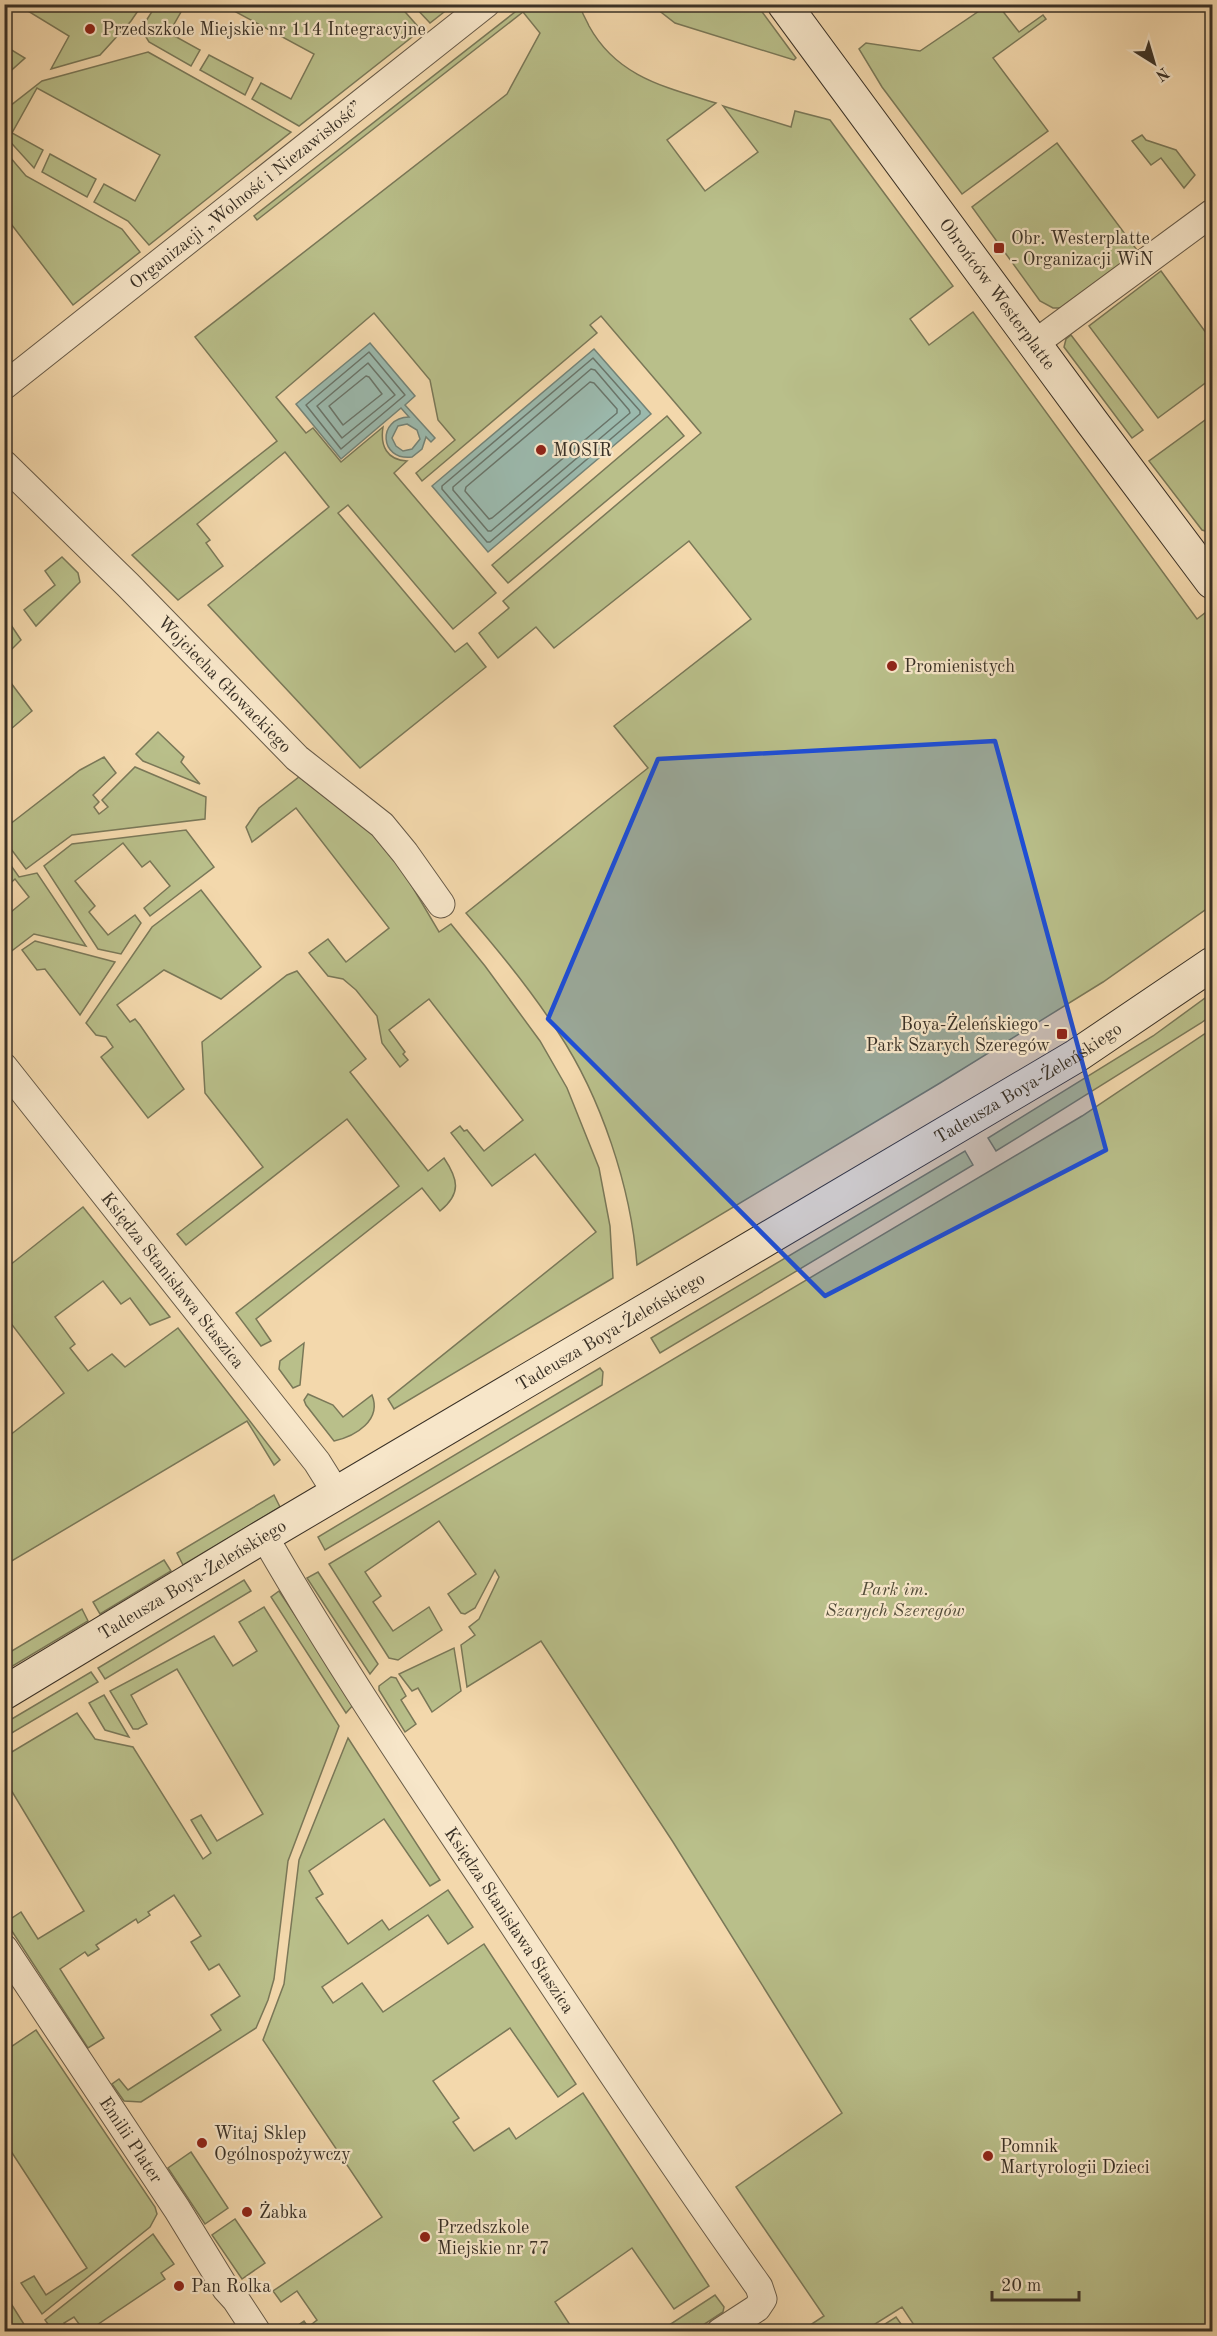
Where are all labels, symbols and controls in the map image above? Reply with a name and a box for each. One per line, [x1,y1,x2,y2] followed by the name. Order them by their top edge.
[102,21,426,39] place label: Przedszkole Miejskie nr 114 Integracyjne
[83,22,97,36] marker: Przedszkole Miejskie nr 114 Integracyjne
[1124,33,1184,93] north arrow
[1152,63,1172,84] text: N
[127,98,366,293] street label: Organizacji „Wolność i Niezawisłość”
[935,215,1058,373] street label: Obrońców Westerplatte
[1011,230,1153,269] place label: Obr. Westerplatte - Organizacji WiN
[992,241,1006,255] marker: Obr. Westerplatte - Organizacji WiN
[553,442,612,460] place label: MOSIR
[534,443,548,457] marker: MOSIR
[154,613,295,757] street label: Wojciecha Głowackiego
[904,658,1015,676] place label: Promienistych
[885,659,899,673] marker: Promienistych
[866,1013,1050,1055] place label: Boya-Żeleńskiego - Park Szarych Szeregów
[932,1020,1125,1147] street label: Tadeusza Boya-Żeleńskiego
[1055,1027,1069,1041] marker: Boya-Żeleńskiego - Park Szarych Szeregów
[97,1189,247,1372] street label: Księdza Stanisława Staszica
[513,1270,708,1395] street label: Tadeusza Boya-Żeleńskiego
[96,1517,290,1644] street label: Tadeusza Boya-Żeleńskiego
[826,1581,965,1620] park label: Park im. Szarych Szeregów
[441,1824,577,2017] street label: Księdza Stanisława Staszica
[95,2094,166,2187] street label: Emilii Plater
[214,2125,351,2164] place label: Witaj Sklep Ogólnospożywczy
[195,2136,209,2150] marker: Witaj Sklep Ogólnospożywczy
[1000,2138,1150,2177] place label: Pomnik Martyrologii Dzieci
[981,2149,995,2163] marker: Pomnik Martyrologii Dzieci
[259,2201,307,2222] place label: Żabka
[240,2205,254,2219] marker: Żabka
[437,2219,549,2258] place label: Przedszkole Miejskie nr 77
[418,2230,432,2244] marker: Przedszkole Miejskie nr 77
[992,2264,1079,2302] scale bar
[1001,2277,1041,2295] text: 20 m
[191,2278,271,2296] place label: Pan Rolka
[172,2279,186,2293] marker: Pan Rolka

